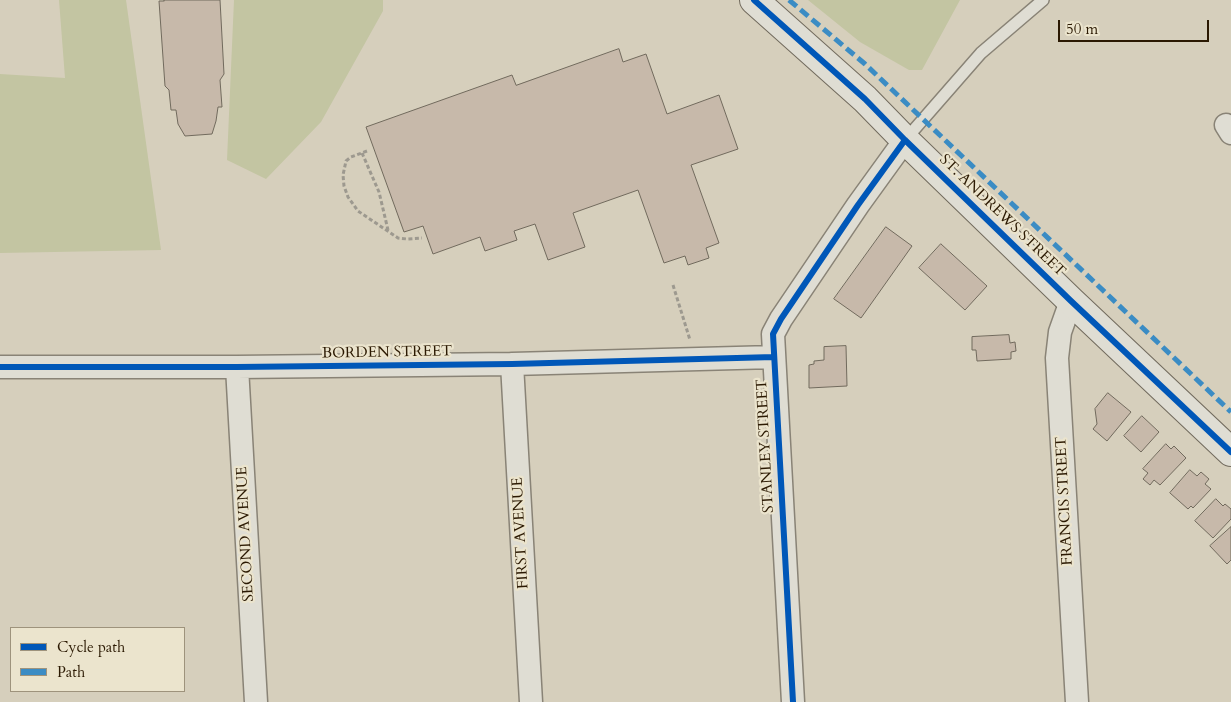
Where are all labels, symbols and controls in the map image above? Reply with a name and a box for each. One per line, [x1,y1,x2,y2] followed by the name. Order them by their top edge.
[1061,10,1212,42] scale bar
[1066,19,1098,39] text: 50 m
[935,151,1069,281] street label: ST. ANDREWS STREET
[322,343,452,363] street label: BORDEN STREET
[754,379,778,513] street label: STANLEY STREET
[1053,436,1077,566] street label: FRANCIS STREET
[233,466,259,602] street label: SECOND AVENUE
[509,477,533,589] street label: FIRST AVENUE
[10,627,185,692] legend
[57,637,125,657] text: Cycle path
[57,662,85,682] text: Path

